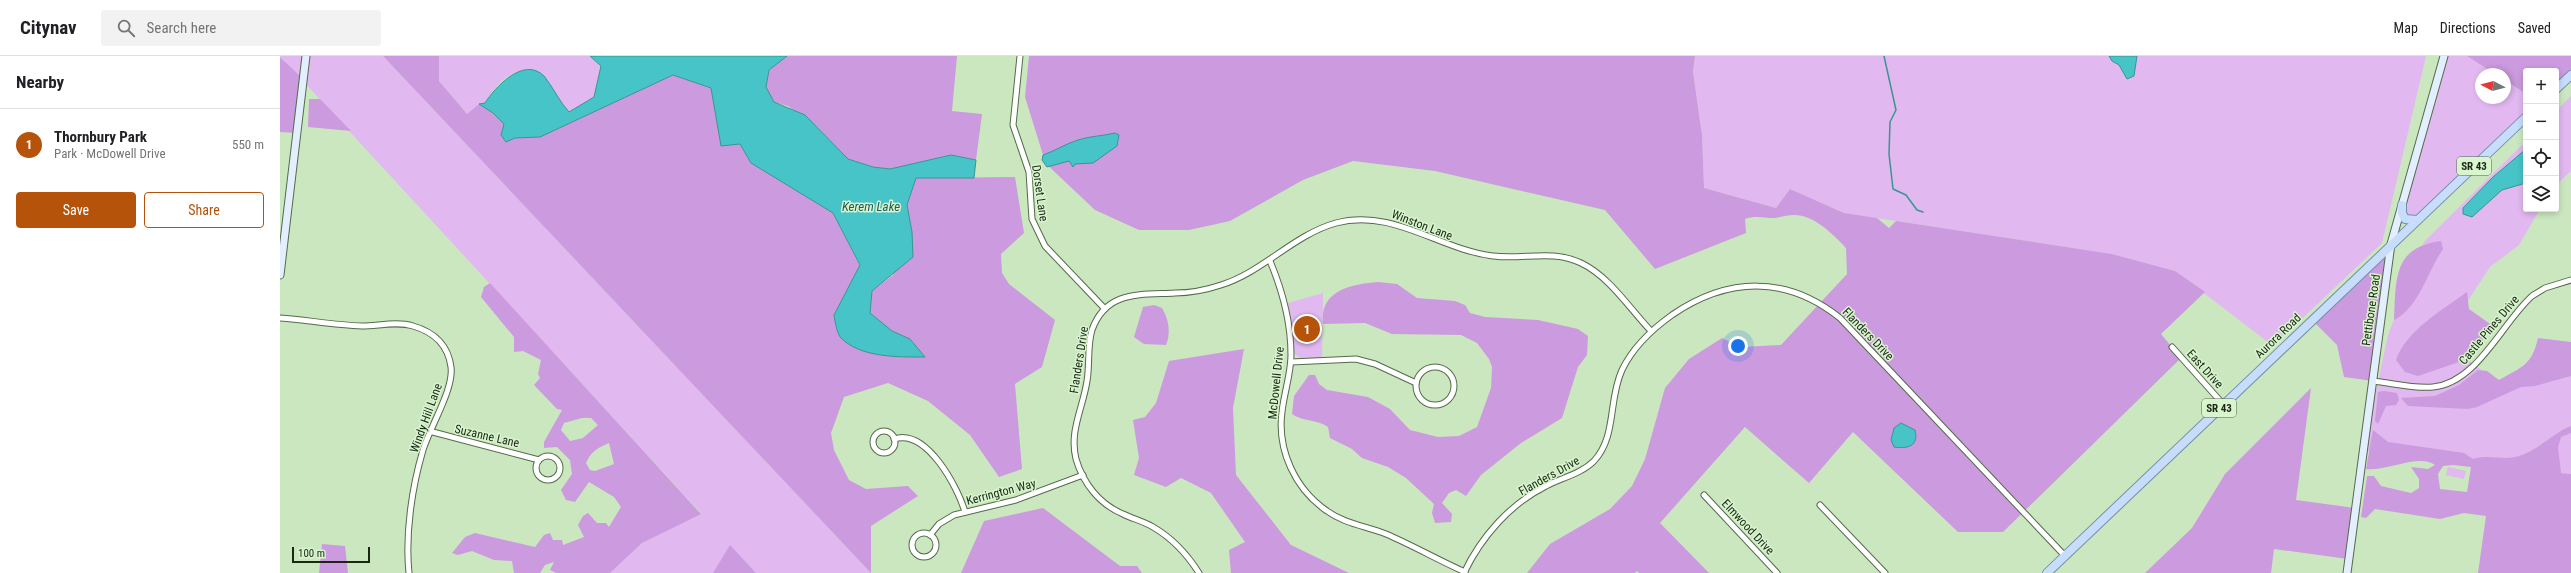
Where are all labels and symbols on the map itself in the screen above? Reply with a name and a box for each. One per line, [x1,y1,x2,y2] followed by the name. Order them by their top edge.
[2475,68,2511,104] north arrow
[2457,157,2491,175] road number: SR 43
[1029,164,1051,222] street label: Dorset Lane
[842,199,900,214] water label: Kerem Lake
[1390,207,1455,243] street label: Winston Lane
[2359,273,2383,347] street label: Pettibone Road
[2456,292,2522,367] street label: Castle Pines Drive
[1840,305,1897,363] street label: Flanders Drive
[2252,311,2304,361] street label: Aurora Road
[1294,314,1320,344] pin: 1
[1067,325,1091,394] street label: Flanders Drive
[1728,336,1748,356] your location
[1265,346,1287,420] street label: McDowell Drive
[2184,347,2226,392] street label: East Drive
[407,381,445,455] street label: Windy Hill Lane
[2202,399,2236,417] road number: SR 43
[453,422,521,450] street label: Suzanne Lane
[1516,453,1582,498] street label: Flanders Drive
[965,476,1037,508] street label: Kerrington Way
[1719,497,1777,558] street label: Elmwood Drive
[292,545,370,564] scale bar

